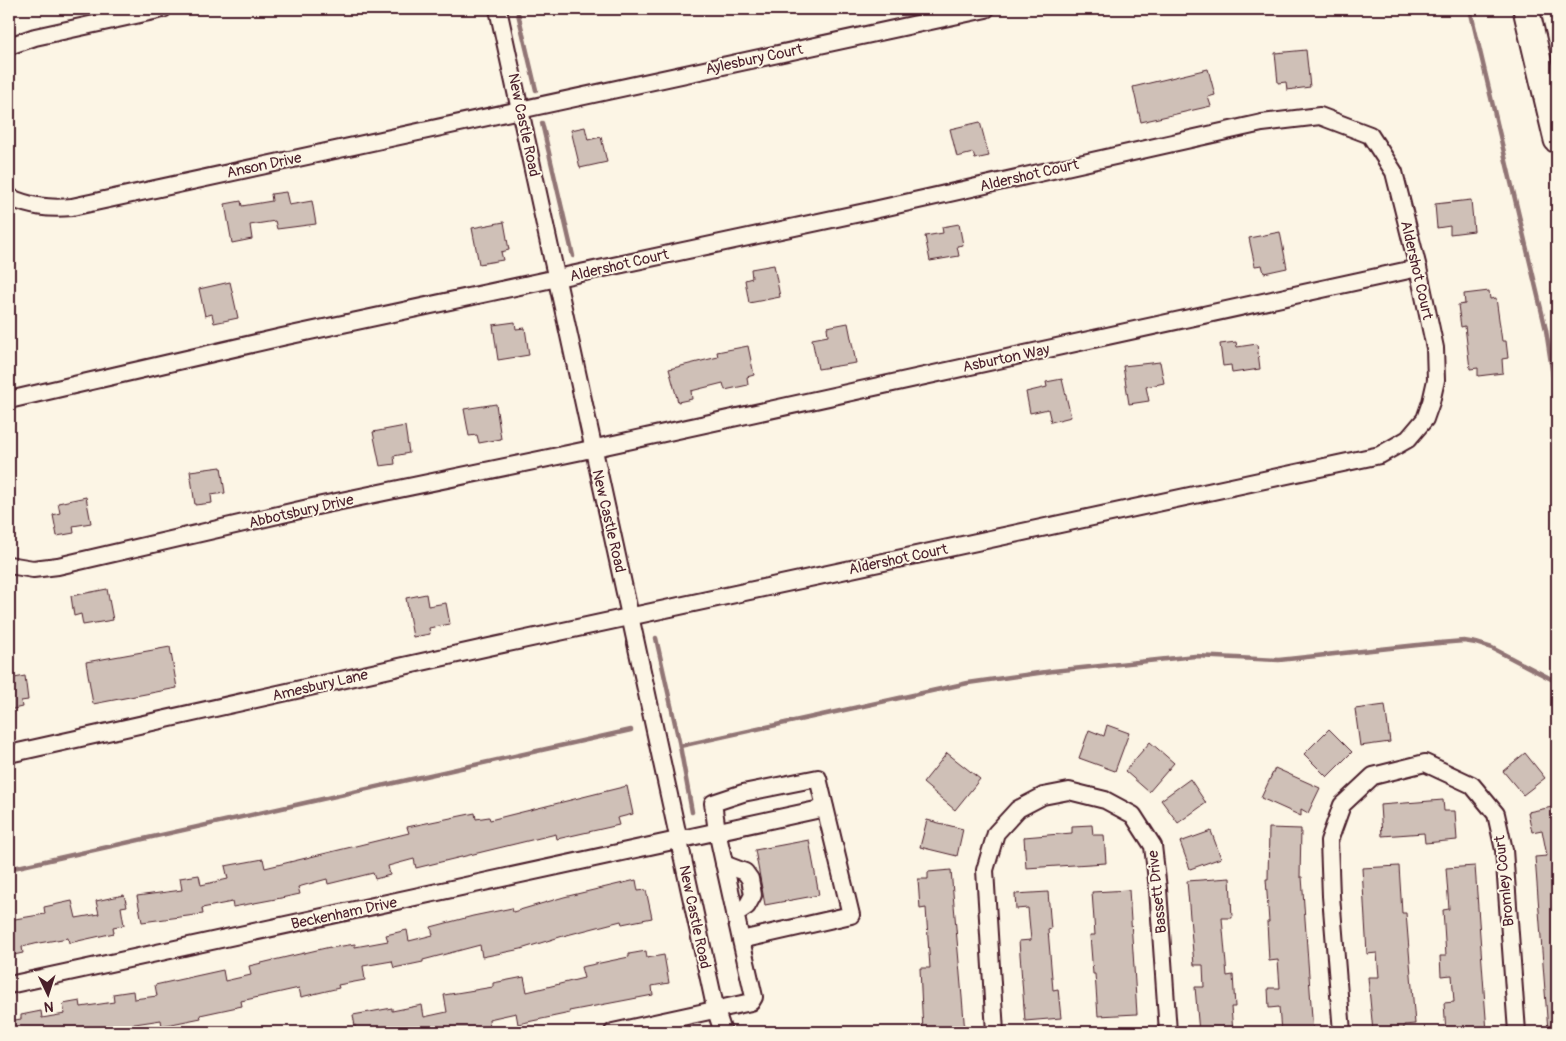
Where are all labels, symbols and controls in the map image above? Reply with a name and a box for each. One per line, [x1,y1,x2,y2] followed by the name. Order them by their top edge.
[704,40,806,79] street label: Aylesbury Court
[503,72,544,179] street label: New Castle Road
[225,148,304,183] street label: Anson Drive
[978,155,1081,196] street label: Aldershot Court
[1396,219,1437,322] street label: Aldershot Court
[568,245,671,286] street label: Aldershot Court
[961,340,1052,377] street label: Asburton Way
[587,468,630,574] street label: New Castle Road
[247,490,356,533] street label: Abbotsbury Drive
[847,540,950,579] street label: Aldershot Court
[270,665,370,706] street label: Amesbury Lane
[1490,834,1519,927] street label: Bromley Court
[1144,849,1171,935] street label: Bassett Drive
[674,864,715,971] street label: New Castle Road
[289,893,399,934] street label: Beckenham Drive
[22,968,72,1018] north arrow
[44,998,54,1015] text: N

